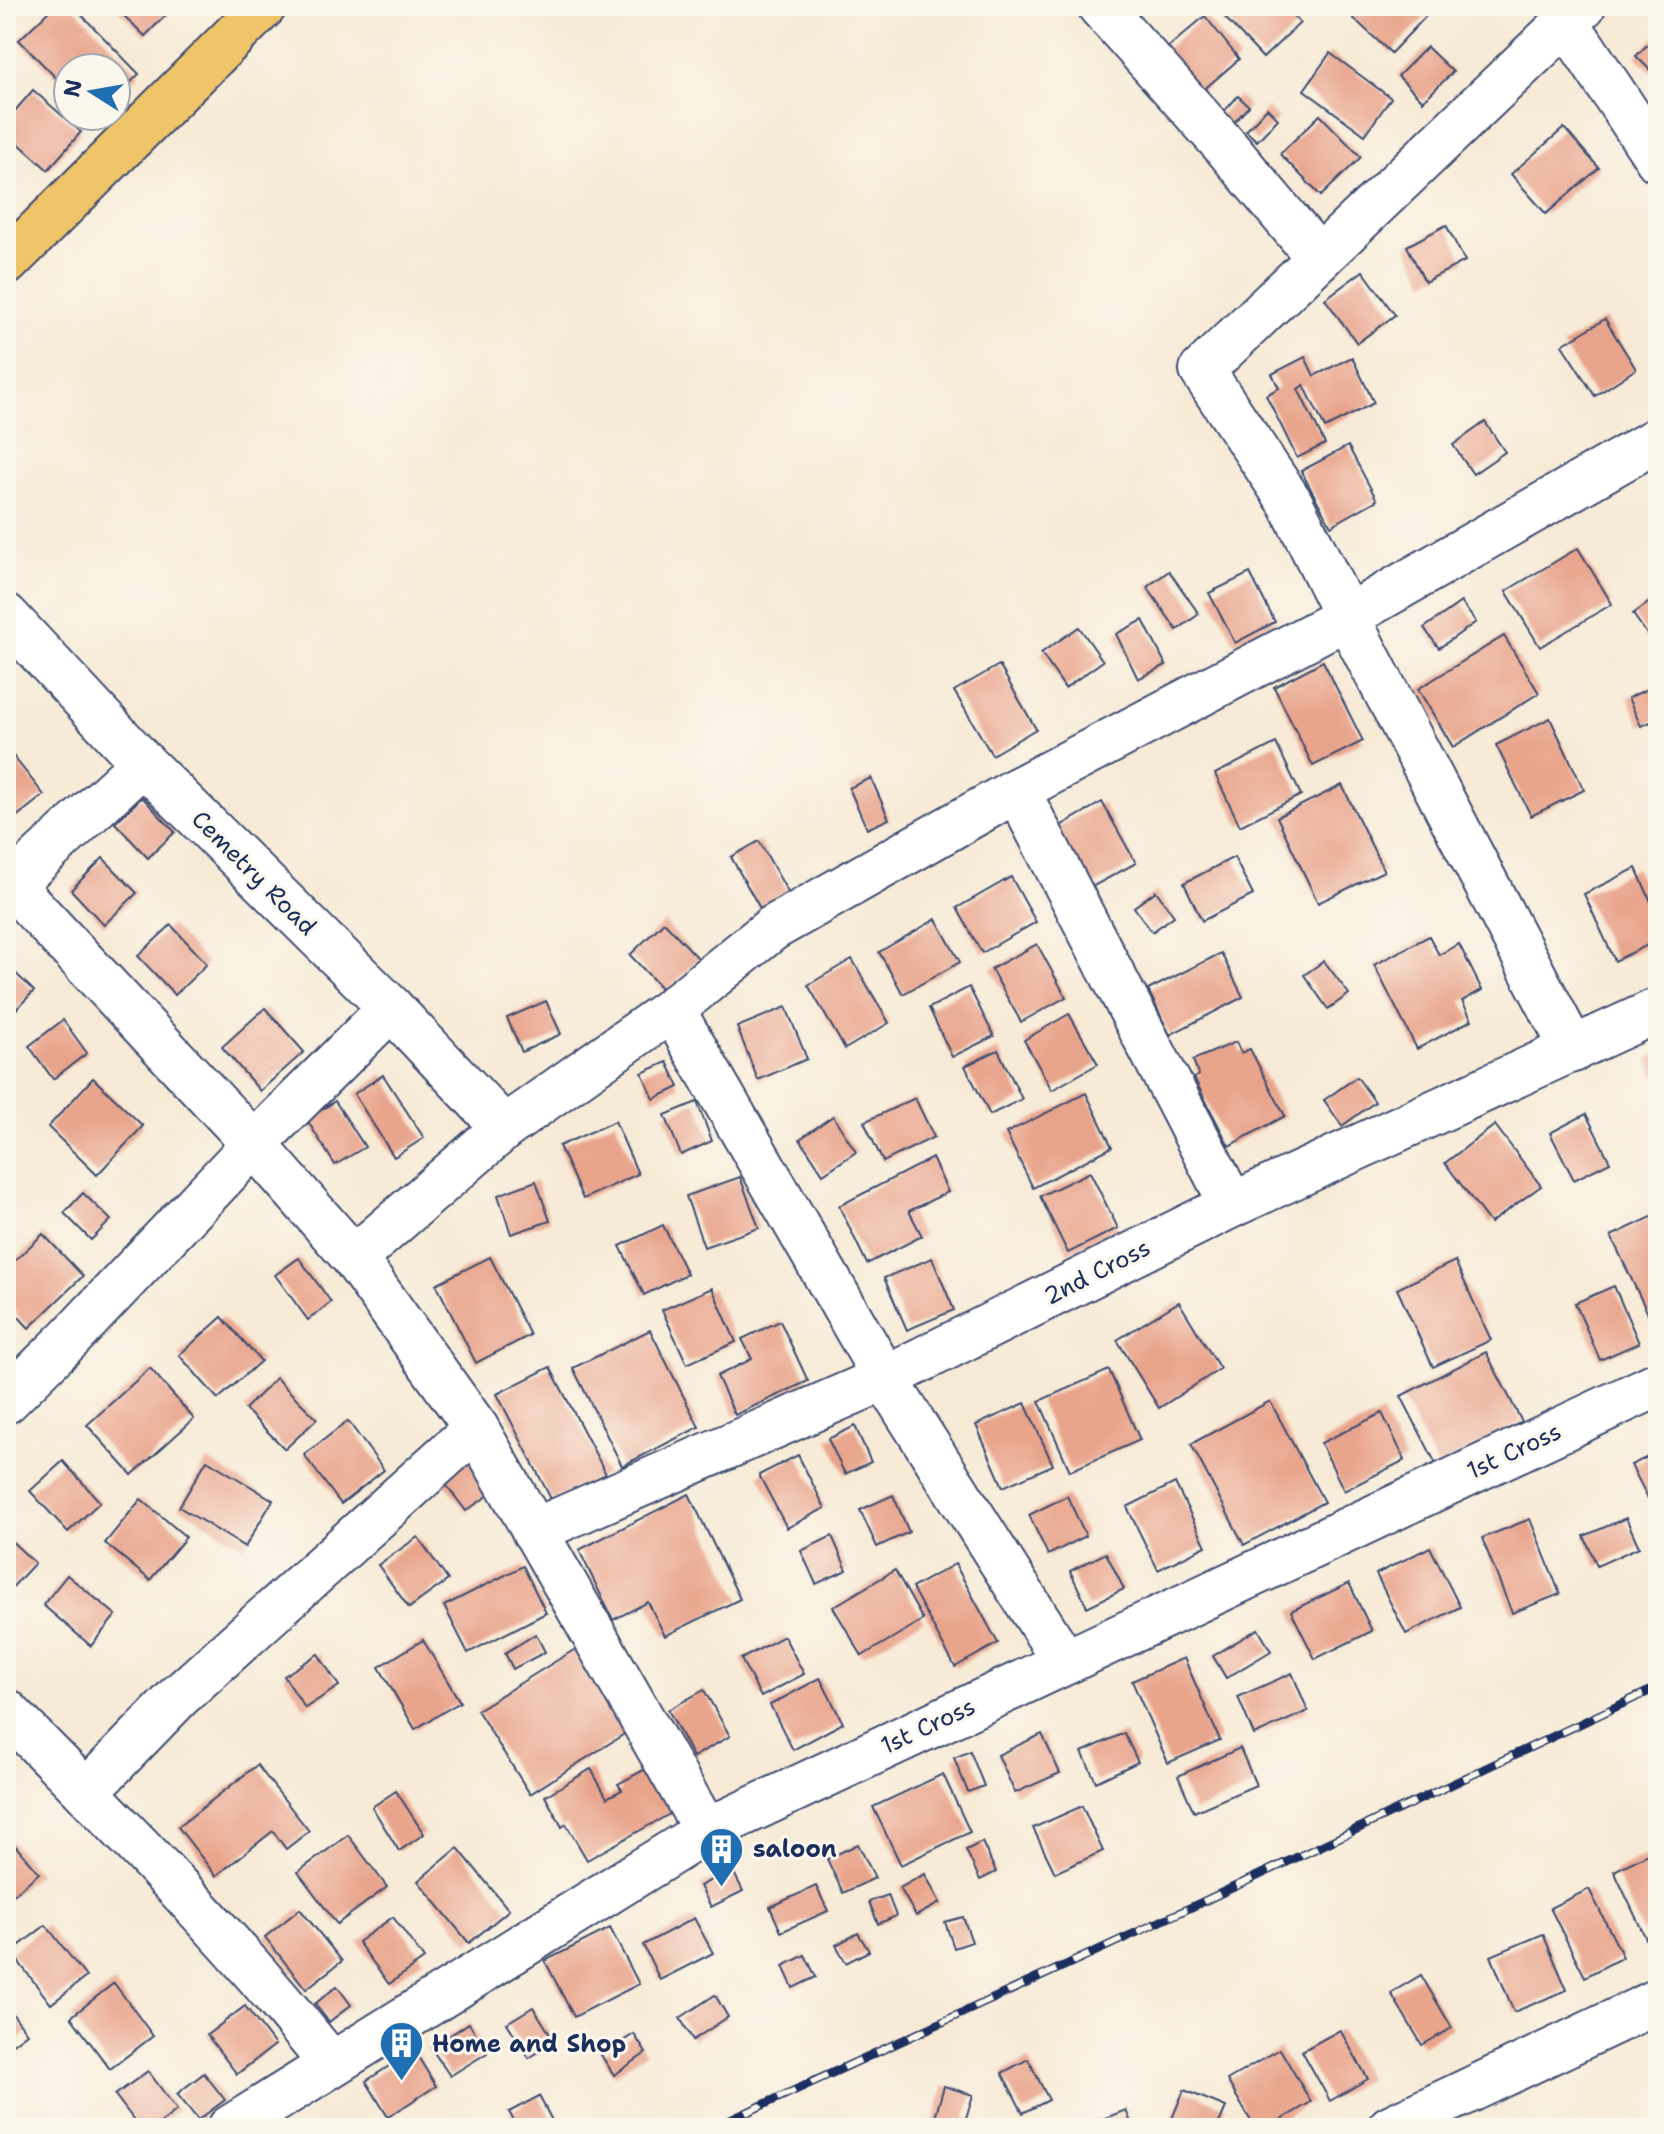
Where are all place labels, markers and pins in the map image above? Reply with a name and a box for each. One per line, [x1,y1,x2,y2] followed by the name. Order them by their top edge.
[698,1825,746,1888] building icon: saloon
[753,1833,837,1865] place label: saloon
[377,2020,425,2083] building icon: Home and Shop
[432,2028,626,2060] place label: Home and Shop

